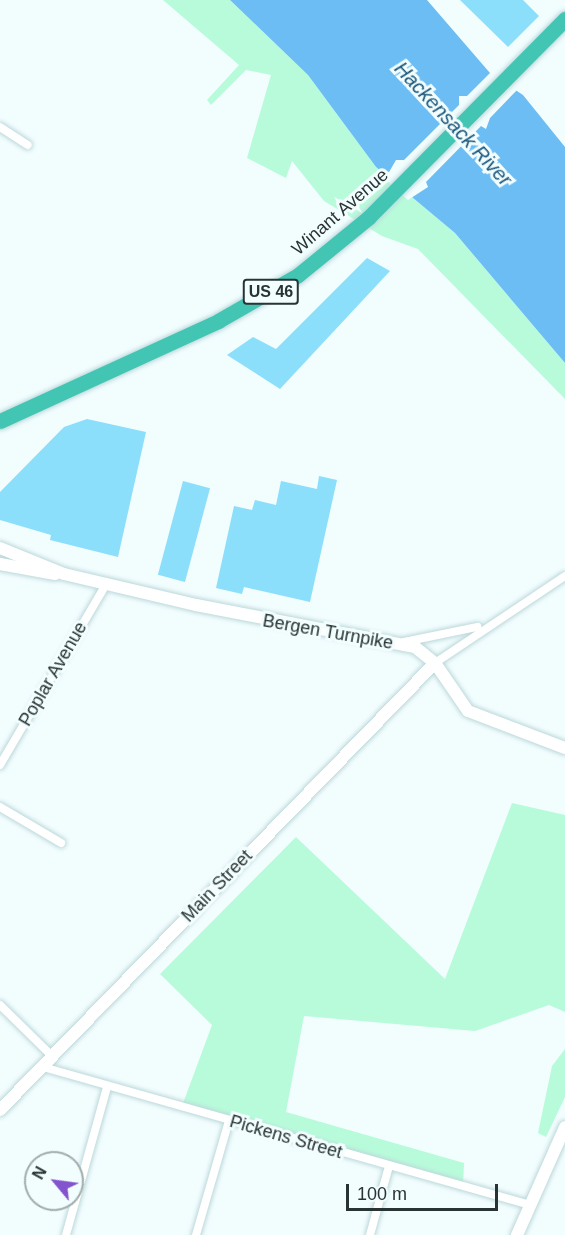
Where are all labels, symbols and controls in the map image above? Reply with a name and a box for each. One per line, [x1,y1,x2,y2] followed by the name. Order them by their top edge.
[389,57,517,191] water label: Hackensack River
[287,164,393,260] street label: Winant Avenue
[242,279,300,305] road number: US 46
[261,610,395,654] street label: Bergen Turnpike
[14,618,92,730] street label: Poplar Avenue
[177,845,257,927] street label: Main Street
[227,1111,345,1163] street label: Pickens Street
[24,1151,84,1211] north arrow
[29,1164,50,1182] text: N
[349,1172,500,1210] scale bar
[357,1184,407,1204] text: 100 m

